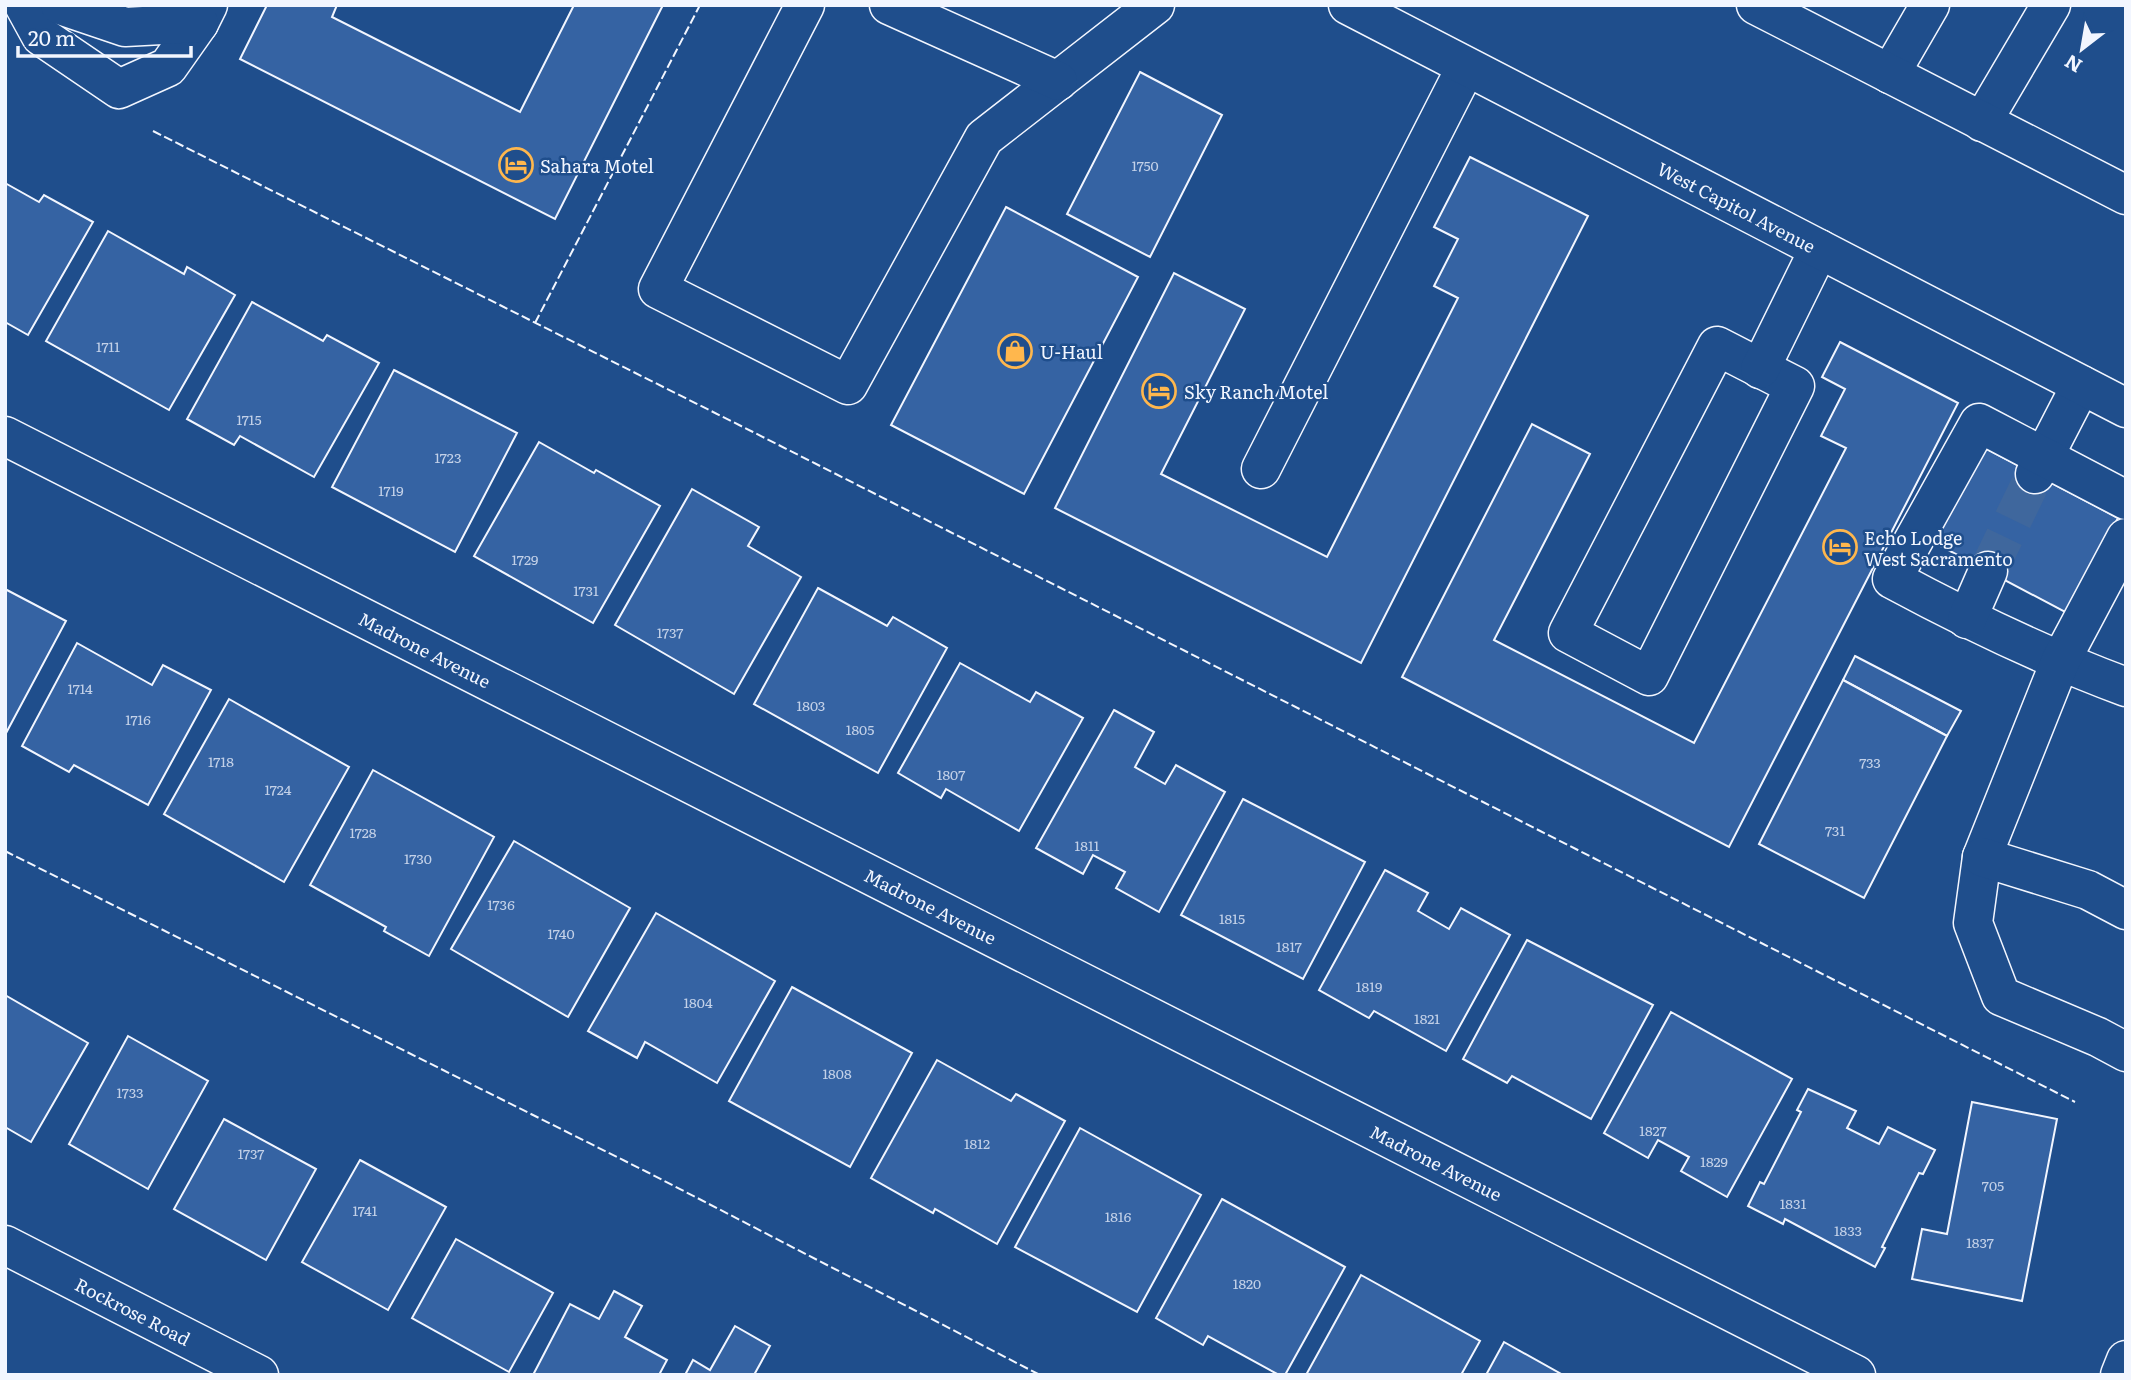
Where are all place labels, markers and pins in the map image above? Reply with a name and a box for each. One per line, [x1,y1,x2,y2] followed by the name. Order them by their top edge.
[497,146,535,184] hotel icon: Sahara Motel
[540,152,654,179] place label: Sahara Motel
[996,332,1034,370] shop icon: U-Haul
[1040,338,1103,365] place label: U-Haul
[1140,372,1178,410] hotel icon: Sky Ranch Motel
[1184,378,1328,405] place label: Sky Ranch Motel
[1864,524,2013,572] place label: Echo Lodge West Sacramento
[1821,528,1859,566] hotel icon: Echo Lodge West Sacramento

